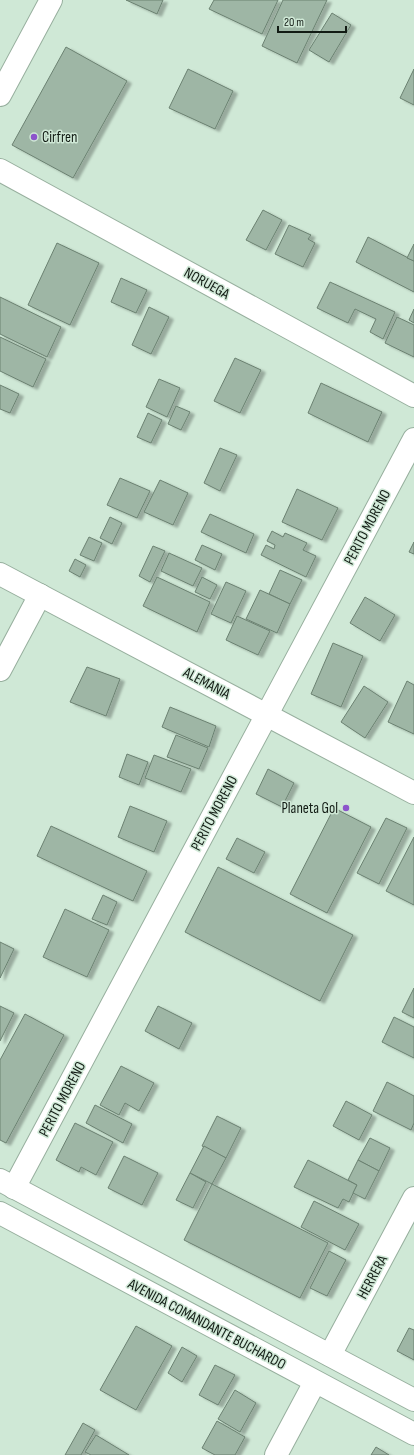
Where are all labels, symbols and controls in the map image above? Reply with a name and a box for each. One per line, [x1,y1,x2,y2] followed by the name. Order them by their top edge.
[278,8,346,34] scale bar
[284,15,304,30] text: 20 m
[42,128,77,147] place label: Cirfren
[29,132,39,142] marker: Cirfren
[181,263,233,304] street label: NORUEGA
[340,486,395,568] street label: PERITO MORENO
[179,663,234,704] street label: ALEMANIA
[187,772,242,854] street label: PERITO MORENO
[282,799,338,818] place label: Planeta Gol
[341,803,351,813] marker: Planeta Gol
[35,1058,90,1140] street label: PERITO MORENO
[353,1251,392,1302] street label: HERRERA
[124,1274,289,1374] street label: AVENIDA COMANDANTE BUCHARDO

